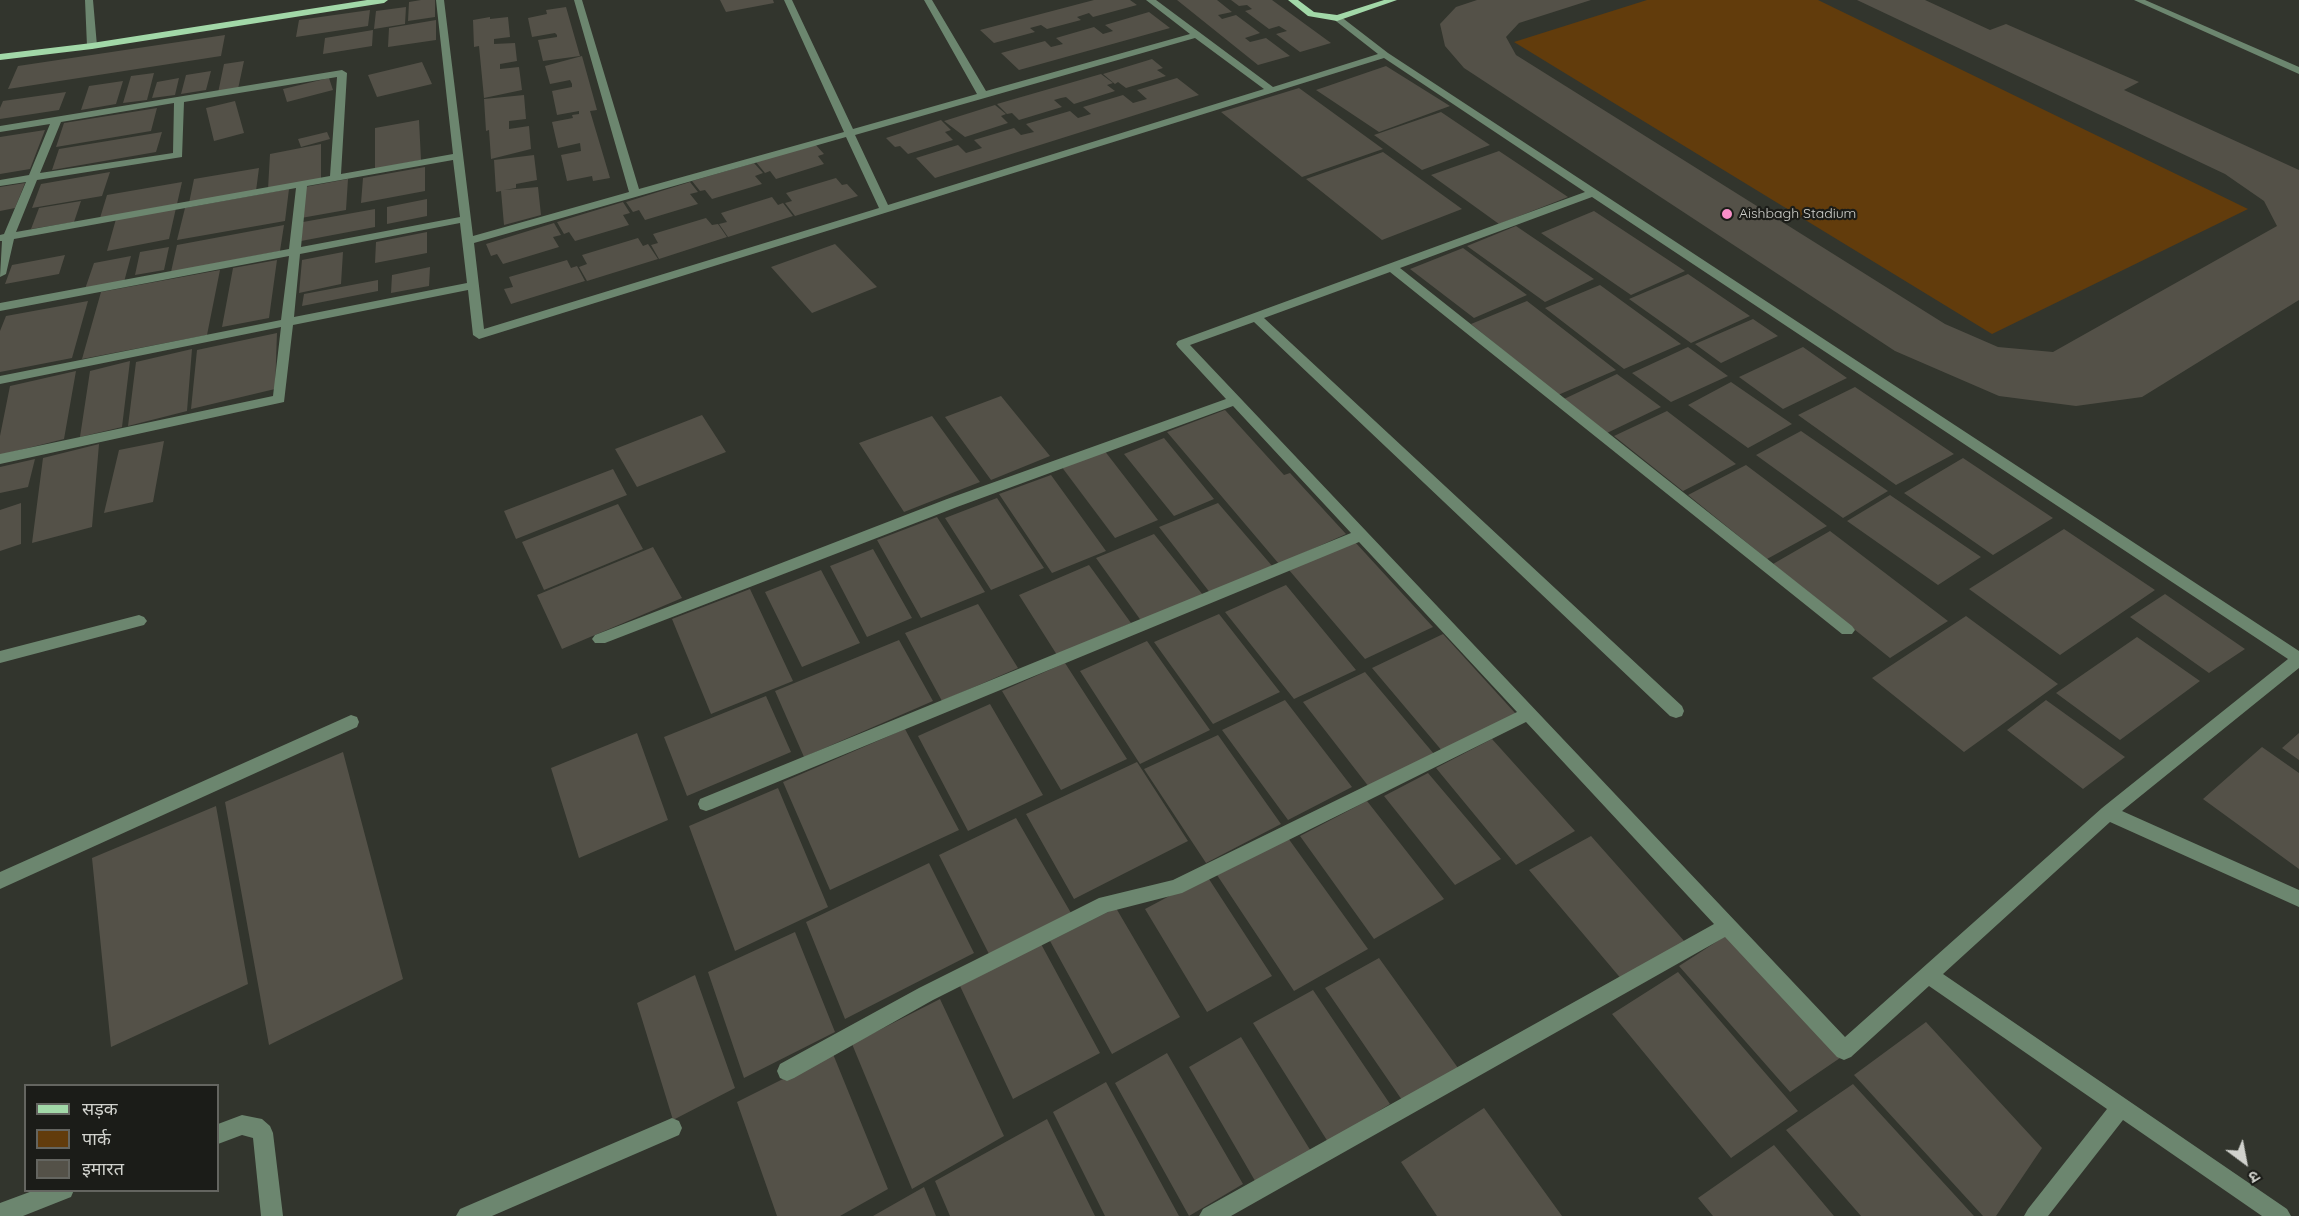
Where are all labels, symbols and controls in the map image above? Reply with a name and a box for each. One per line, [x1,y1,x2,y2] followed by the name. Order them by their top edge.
[1739,206,1856,222] place label: Aishbagh Stadium
[1720,207,1734,221] marker: Aishbagh Stadium
[24,1084,219,1192] legend
[82,1097,118,1120] text: सड़क
[82,1127,111,1150] text: पार्क
[2215,1132,2275,1192] north arrow
[82,1157,124,1180] text: इमारत
[2245,1166,2264,1188] text: उ

